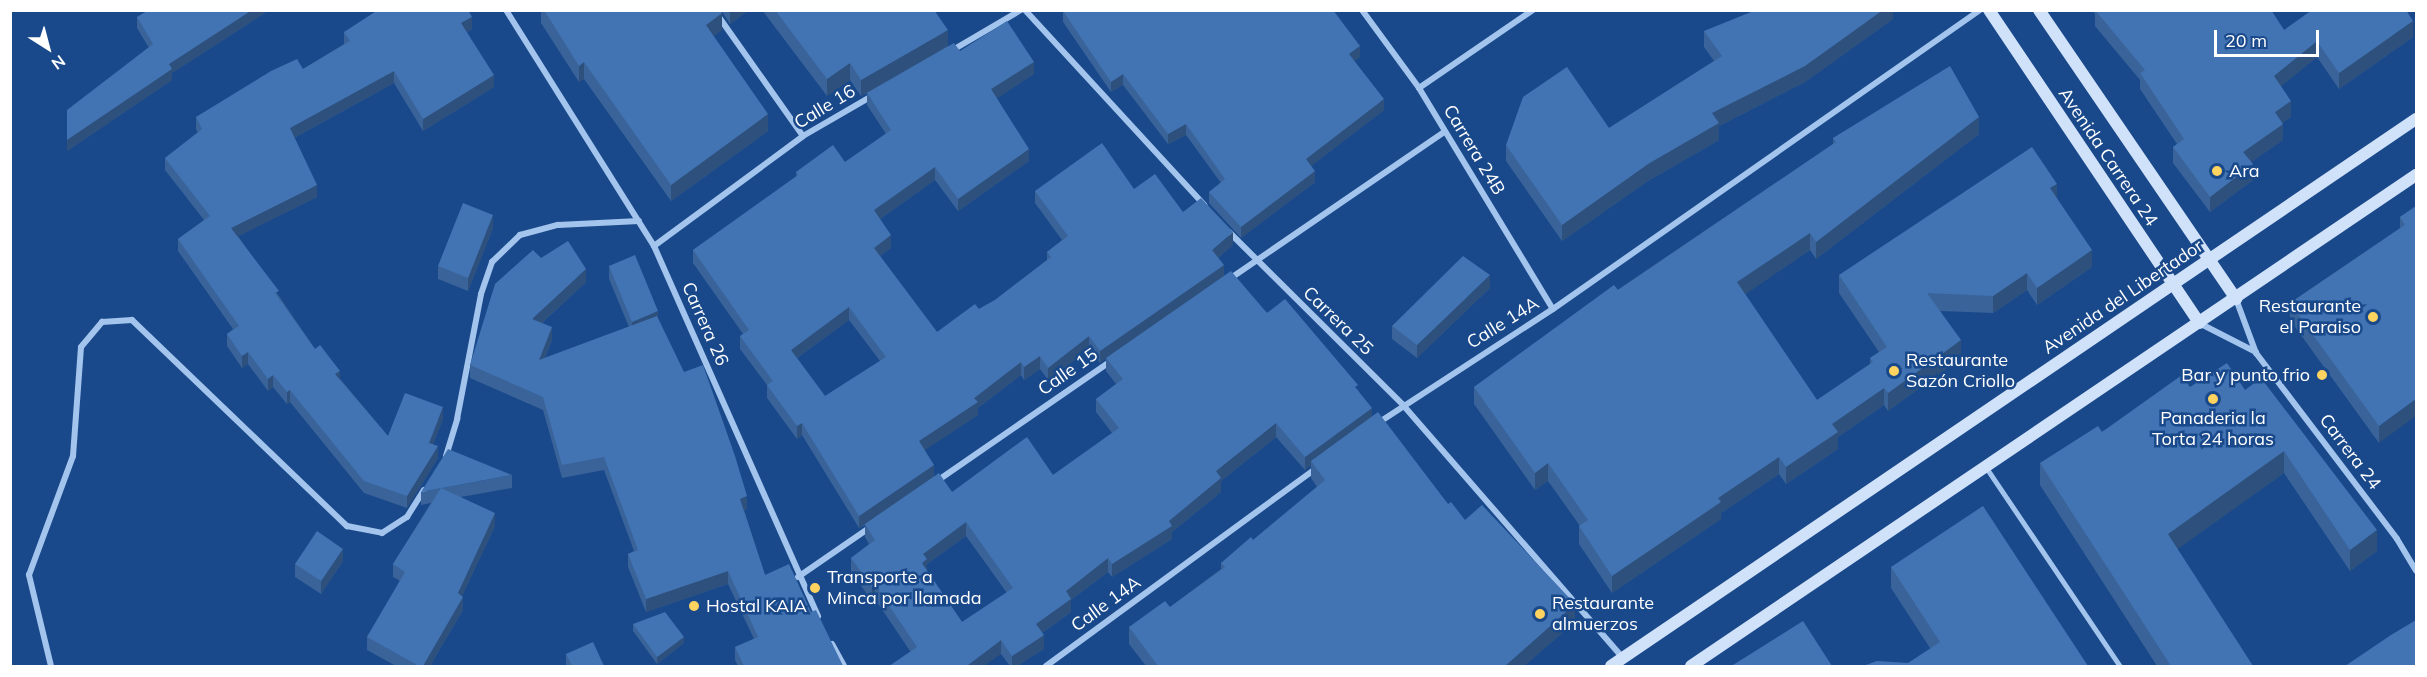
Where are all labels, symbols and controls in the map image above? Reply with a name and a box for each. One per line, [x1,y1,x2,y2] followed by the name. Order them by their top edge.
[18,18,78,78] north arrow
[2217,18,2322,56] scale bar
[2225,29,2267,52] text: 20 m
[48,51,69,74] text: N
[791,80,859,134] street label: Calle 16
[2054,84,2162,230] street label: Avenida Carrera 24
[1439,101,1509,199] street label: Carrera 24B
[2229,160,2259,182] place label: Ara
[2210,164,2224,178] marker: Ara
[2039,235,2207,359] street label: Avenida del Libertador
[677,279,733,369] street label: Carrera 26
[1298,282,1378,360] street label: Carrera 25
[1463,292,1543,354] street label: Calle 14A
[2259,296,2361,338] place label: Restaurante el Paraiso
[2366,310,2380,324] marker: Restaurante el Paraiso
[1034,344,1102,400] street label: Calle 15
[1906,350,2015,392] place label: Restaurante Sazón Criollo
[1887,364,1901,378] marker: Restaurante Sazón Criollo
[2181,364,2310,386] place label: Bar y punto frio
[2315,368,2329,382] marker: Bar y punto frio
[2206,392,2220,406] marker: Panaderia la Torta 24 horas
[2152,408,2274,450] place label: Panaderia la Torta 24 horas
[2315,410,2385,494] street label: Carrera 24
[827,567,981,610] place label: Transporte a Minca por llamada
[1067,572,1145,636] street label: Calle 14A
[808,581,822,595] marker: Transporte a Minca por llamada
[1552,593,1654,636] place label: Restaurante almuerzos
[706,595,807,617] place label: Hostal KAIA
[687,599,701,613] marker: Hostal KAIA
[1533,607,1547,621] marker: Restaurante almuerzos

